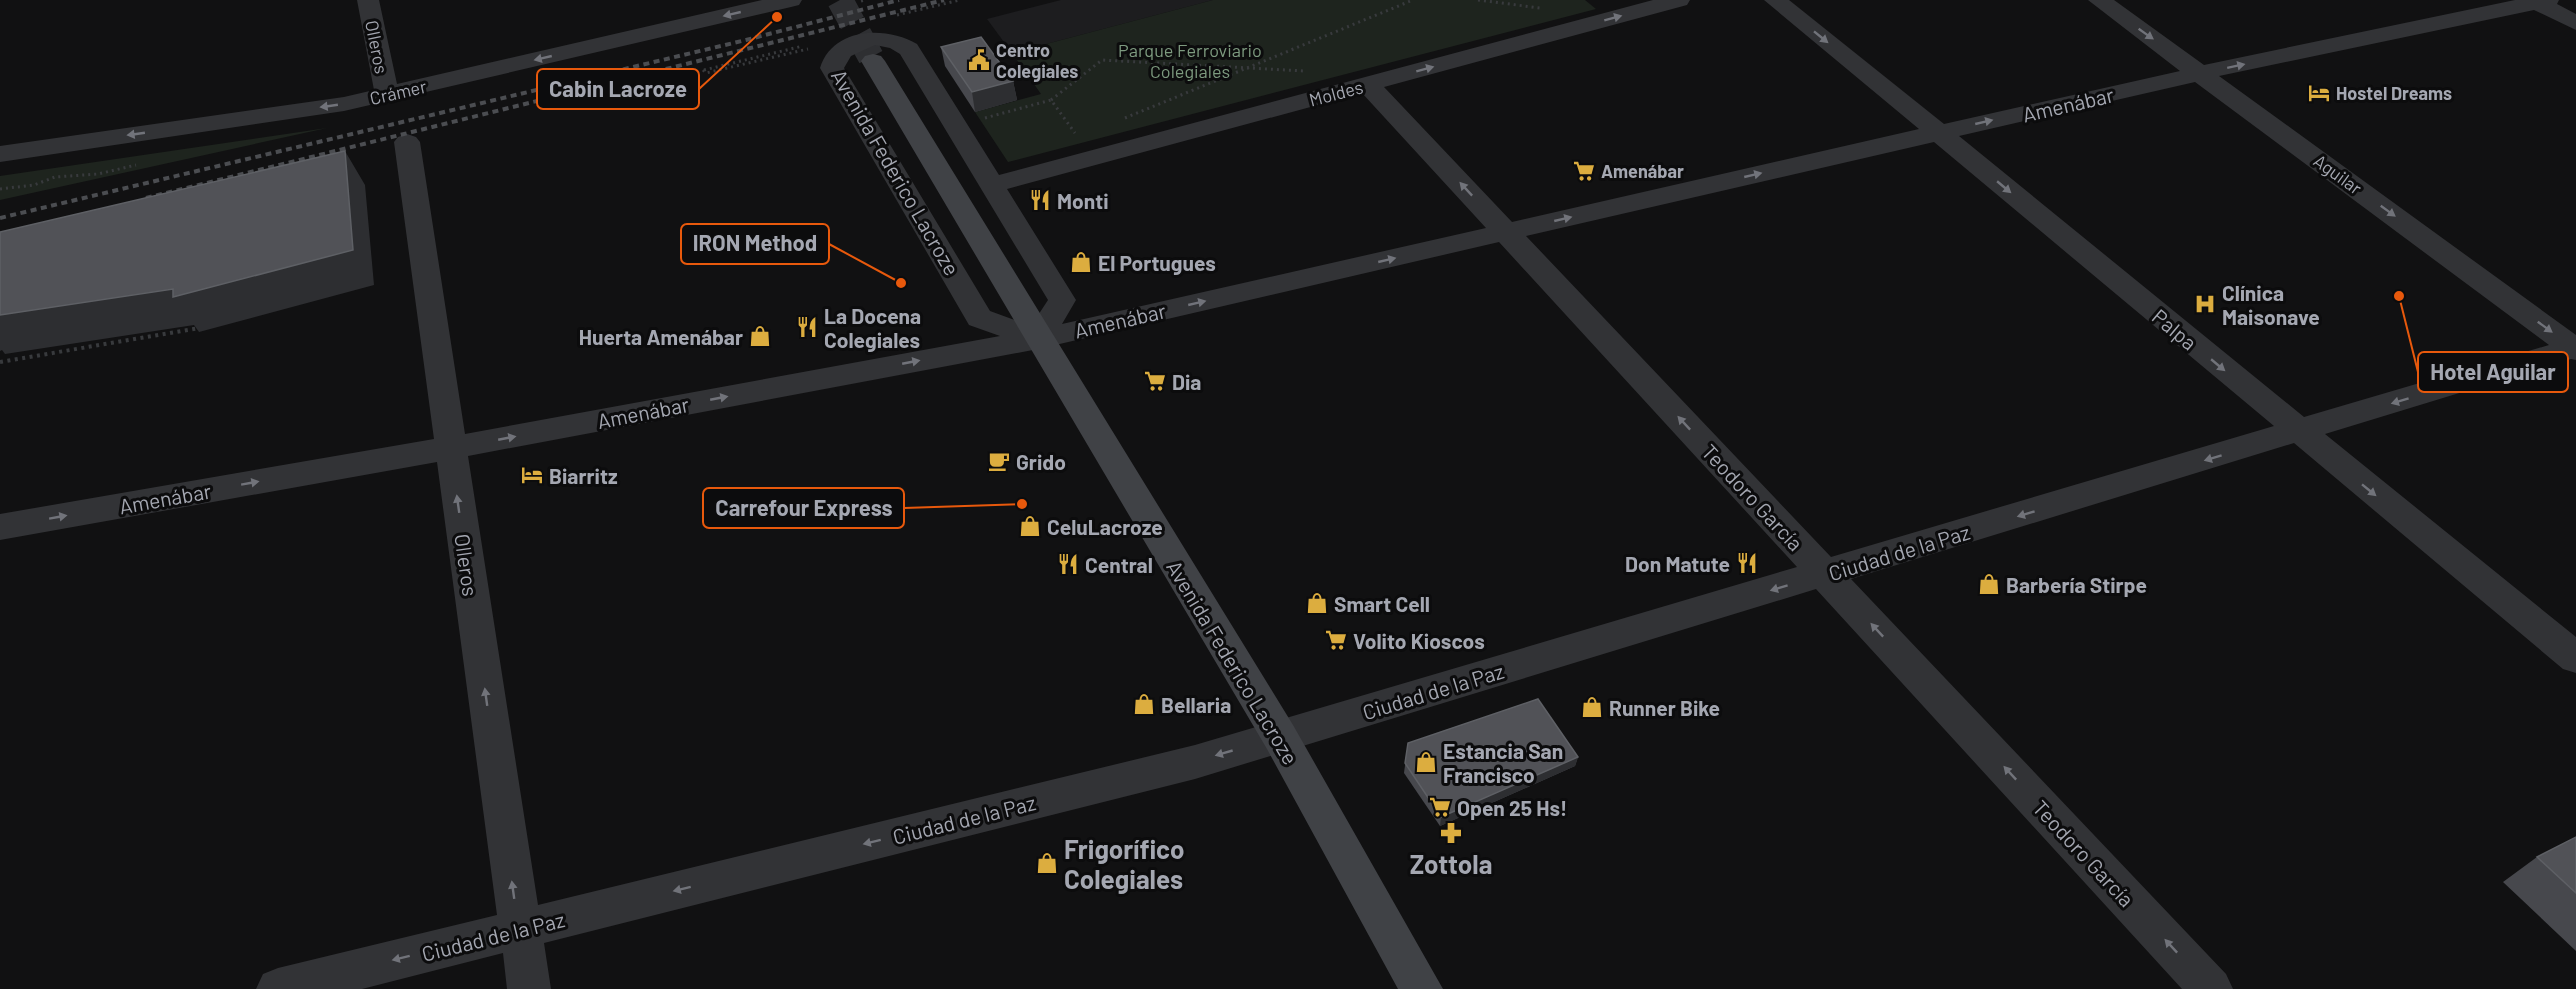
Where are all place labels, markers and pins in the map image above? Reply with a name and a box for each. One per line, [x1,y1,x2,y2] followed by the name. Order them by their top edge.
[996,39,1078,82] place label: Centro Colegiales
[967,48,991,72] public building icon: Centro Colegiales
[537,69,699,109] callout: Cabin Lacroze
[2307,81,2331,105] hotel icon: Hostel Dreams
[2336,82,2452,104] place label: Hostel Dreams
[1572,159,1596,183] supermarket icon: Amenábar
[1601,160,1684,182] place label: Amenábar
[1028,188,1052,212] restaurant icon: Monti
[1057,188,1109,213] place label: Monti
[681,224,829,264] callout: IRON Method
[1069,250,1093,274] shop icon: El Portugues
[1098,250,1216,275] place label: El Portugues
[2222,280,2320,329] place label: Clínica Maisonave
[2193,292,2217,316] hospital icon: Clínica Maisonave
[824,303,921,352] place label: La Docena Colegiales
[795,315,819,339] restaurant icon: La Docena Colegiales
[579,324,743,349] place label: Huerta Amenábar
[748,324,772,348] shop icon: Huerta Amenábar
[2418,352,2568,392] callout: Hotel Aguilar
[1143,369,1167,393] supermarket icon: Dia
[1172,369,1201,394] place label: Dia
[987,449,1011,473] cafe icon: Grido
[1016,449,1066,474] place label: Grido
[520,463,544,487] hotel icon: Biarritz
[549,463,618,488] place label: Biarritz
[703,488,904,528] callout: Carrefour Express
[1018,514,1042,538] shop icon: CeluLacroze
[1047,514,1163,539] place label: CeluLacroze
[1625,551,1730,576] place label: Don Matute
[1735,551,1759,575] restaurant icon: Don Matute
[1056,552,1080,576] restaurant icon: Central
[1085,552,1153,577] place label: Central
[1977,572,2001,596] shop icon: Barbería Stirpe
[2006,572,2147,597] place label: Barbería Stirpe
[1305,591,1329,615] shop icon: Smart Cell
[1334,591,1430,616] place label: Smart Cell
[1324,628,1348,652] supermarket icon: Volito Kioscos
[1353,628,1485,653] place label: Volito Kioscos
[1132,692,1156,716] shop icon: Bellaria
[1161,692,1231,717] place label: Bellaria
[1580,695,1604,719] shop icon: Runner Bike
[1609,695,1720,720] place label: Runner Bike
[1443,738,1563,787] place label: Estancia San Francisco
[1414,750,1438,774] shop icon: Estancia San Francisco
[1428,795,1452,819] supermarket icon: Open 25 Hs!
[1457,795,1567,820] place label: Open 25 Hs!
[1439,821,1463,845] pharmacy icon: Zottola
[1064,833,1184,894] place label: Frigorífico Colegiales
[1410,848,1492,879] place label: Zottola
[1035,851,1059,875] shop icon: Frigorífico Colegiales

